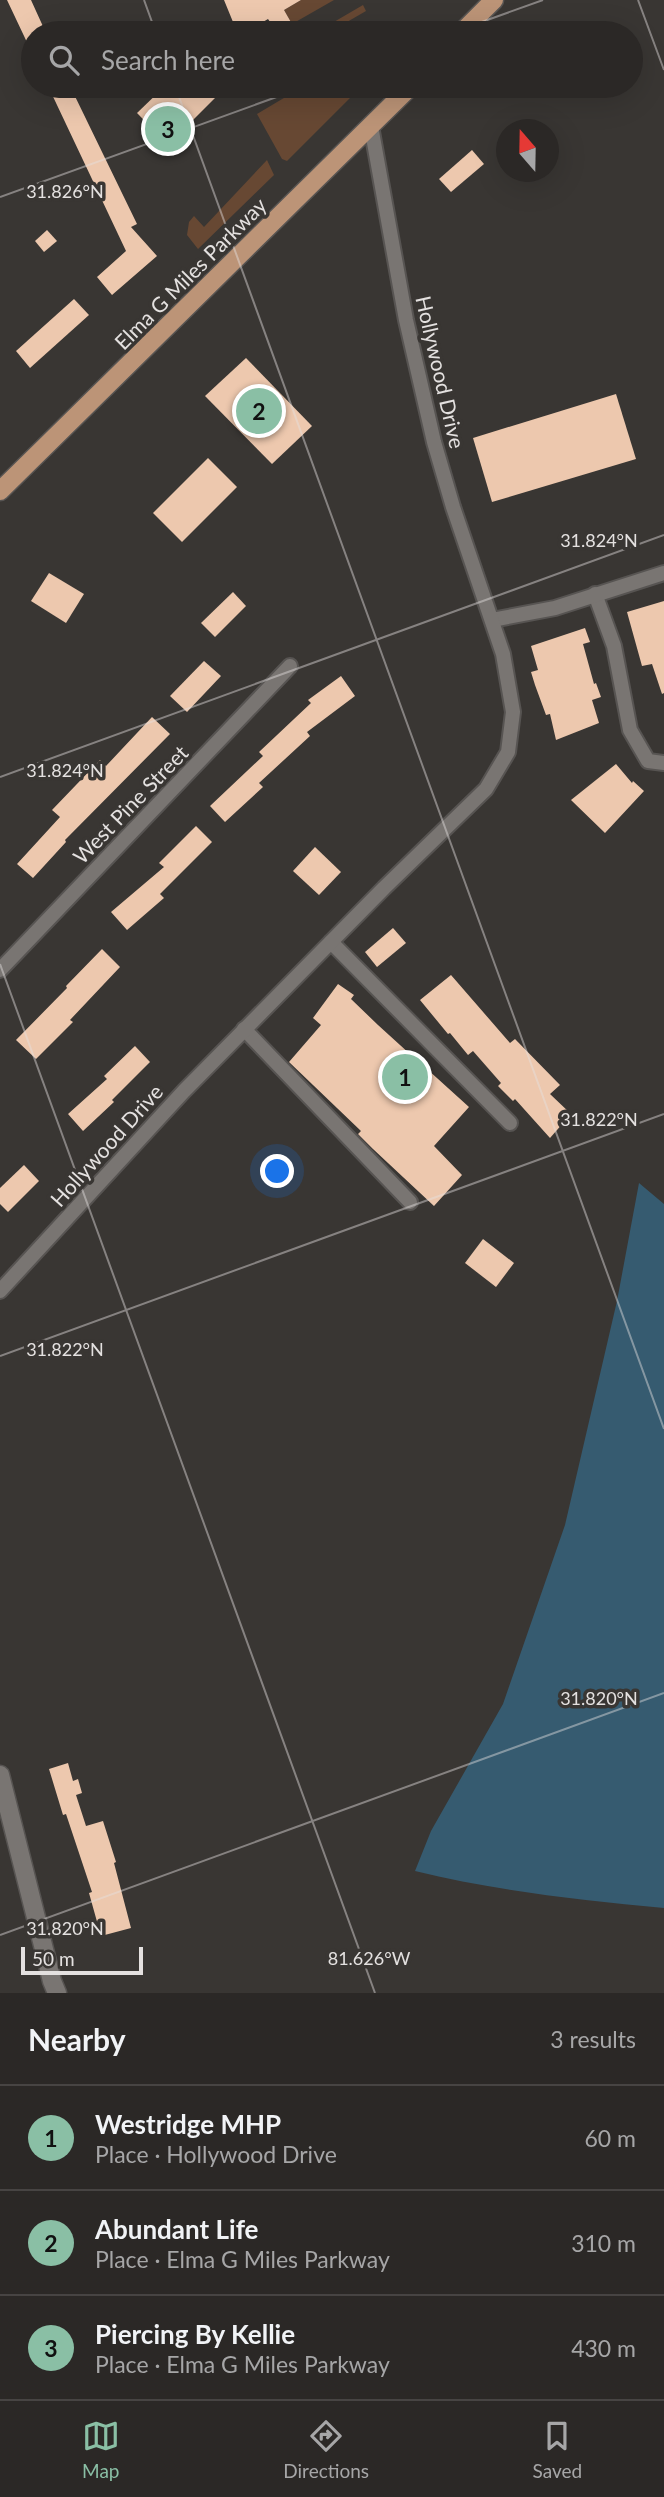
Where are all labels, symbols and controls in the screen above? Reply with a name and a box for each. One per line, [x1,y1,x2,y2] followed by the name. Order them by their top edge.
[21,21,643,98] search box
[45,41,83,79] icon: search
[101,44,235,76] text: Search here
[145,103,191,155] pin: 3
[496,119,559,182] north arrow
[26,180,104,202] text: 31.826°N
[109,192,271,354] street label: Elma G Miles Parkway
[411,293,471,451] street label: Hollywood Drive
[236,385,282,437] pin: 2
[560,529,638,551] text: 31.824°N
[67,739,193,868] street label: West Pine Street
[26,759,104,781] text: 31.824°N
[382,1051,428,1103] pin: 1
[45,1079,167,1211] street label: Hollywood Drive
[560,1108,638,1130] text: 31.822°N
[260,1154,294,1188] your location
[26,1338,104,1360] text: 31.822°N
[560,1687,638,1709] text: 31.820°N
[26,1917,104,1939] text: 31.820°N
[21,1944,144,1976] scale bar
[32,1947,75,1970] text: 50 m
[328,1947,411,1969] text: 81.626°W
[28,2021,126,2057] text: Nearby
[550,2025,636,2053] text: 3 results
[95,2108,281,2140] text: Westridge MHP
[44,2124,58,2152] text: 1
[585,2124,636,2152] text: 60 m
[95,2140,337,2168] text: Place · Hollywood Drive
[95,2213,259,2245] text: Abundant Life
[44,2229,58,2257] text: 2
[571,2229,636,2257] text: 310 m
[95,2245,390,2273] text: Place · Elma G Miles Parkway
[95,2318,295,2350] text: Piercing By Kellie
[44,2334,58,2362] text: 3
[571,2334,636,2362] text: 430 m
[95,2350,390,2378] text: Place · Elma G Miles Parkway
[82,2417,120,2482] tab: Map
[283,2417,369,2482] tab: Directions
[533,2417,582,2482] tab: Saved

